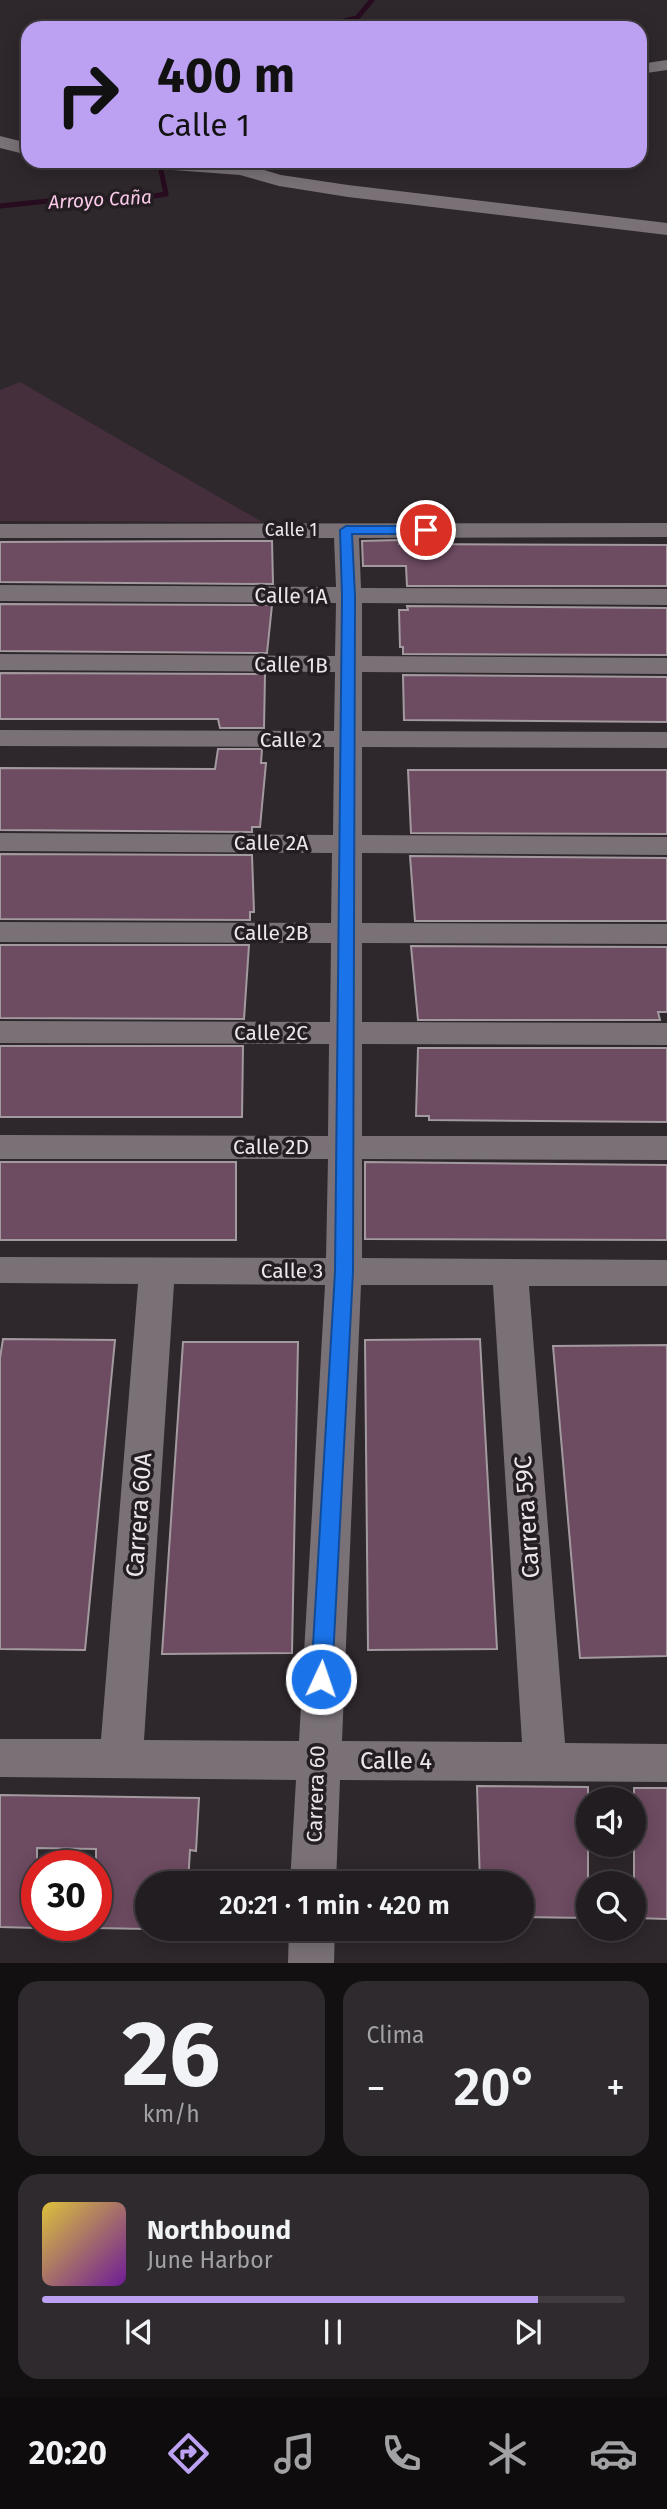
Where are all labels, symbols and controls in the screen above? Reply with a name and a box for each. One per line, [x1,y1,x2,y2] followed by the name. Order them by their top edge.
[157,46,295,105] text: 400 m
[42,49,133,140] icon: right
[157,106,250,144] text: Calle 1
[47,185,152,214] water label: Arroyo Caña
[396,500,456,560] pin
[407,511,445,549] icon: arrive
[265,519,317,541] street label: Calle 1
[254,582,328,610] street label: Calle 1A
[254,651,328,679] street label: Calle 1B
[260,727,322,753] street label: Calle 2
[234,830,308,856] street label: Calle 2A
[233,920,309,946] street label: Calle 2B
[234,1020,308,1046] street label: Calle 2C
[233,1134,309,1160] street label: Calle 2D
[261,1258,323,1284] street label: Calle 3
[121,1451,157,1578] street label: Carrera 60A
[509,1455,545,1579] street label: Carrera 59C
[284,1642,358,1716] position arrow
[301,1745,331,1843] street label: Carrera 60
[360,1747,432,1775] street label: Calle 4
[576,1787,646,1941] map controls
[576,1787,646,1857] button: sound
[21,1850,112,1941] speed limit sign: 30
[576,1871,646,1941] button: search
[219,1890,450,1921] text: 20:21 · 1 min · 420 m
[122,2000,220,2109] text: 26
[367,2021,425,2049] text: Clima
[454,2056,538,2119] text: 20°
[367,2065,386,2111] text: −
[606,2065,625,2111] text: +
[143,2100,200,2128] text: km/h
[147,2215,291,2246] text: Northbound
[147,2246,273,2274] text: June Harbor
[120,2313,158,2351] icon: previous
[314,2313,352,2351] icon: pause
[509,2313,547,2351] icon: next
[164,2429,213,2478] icon: directions
[270,2429,319,2478] icon: music
[377,2429,426,2478] icon: phone
[483,2429,532,2478] icon: climate
[589,2429,638,2478] icon: car
[29,2434,107,2472] text: 20:20

